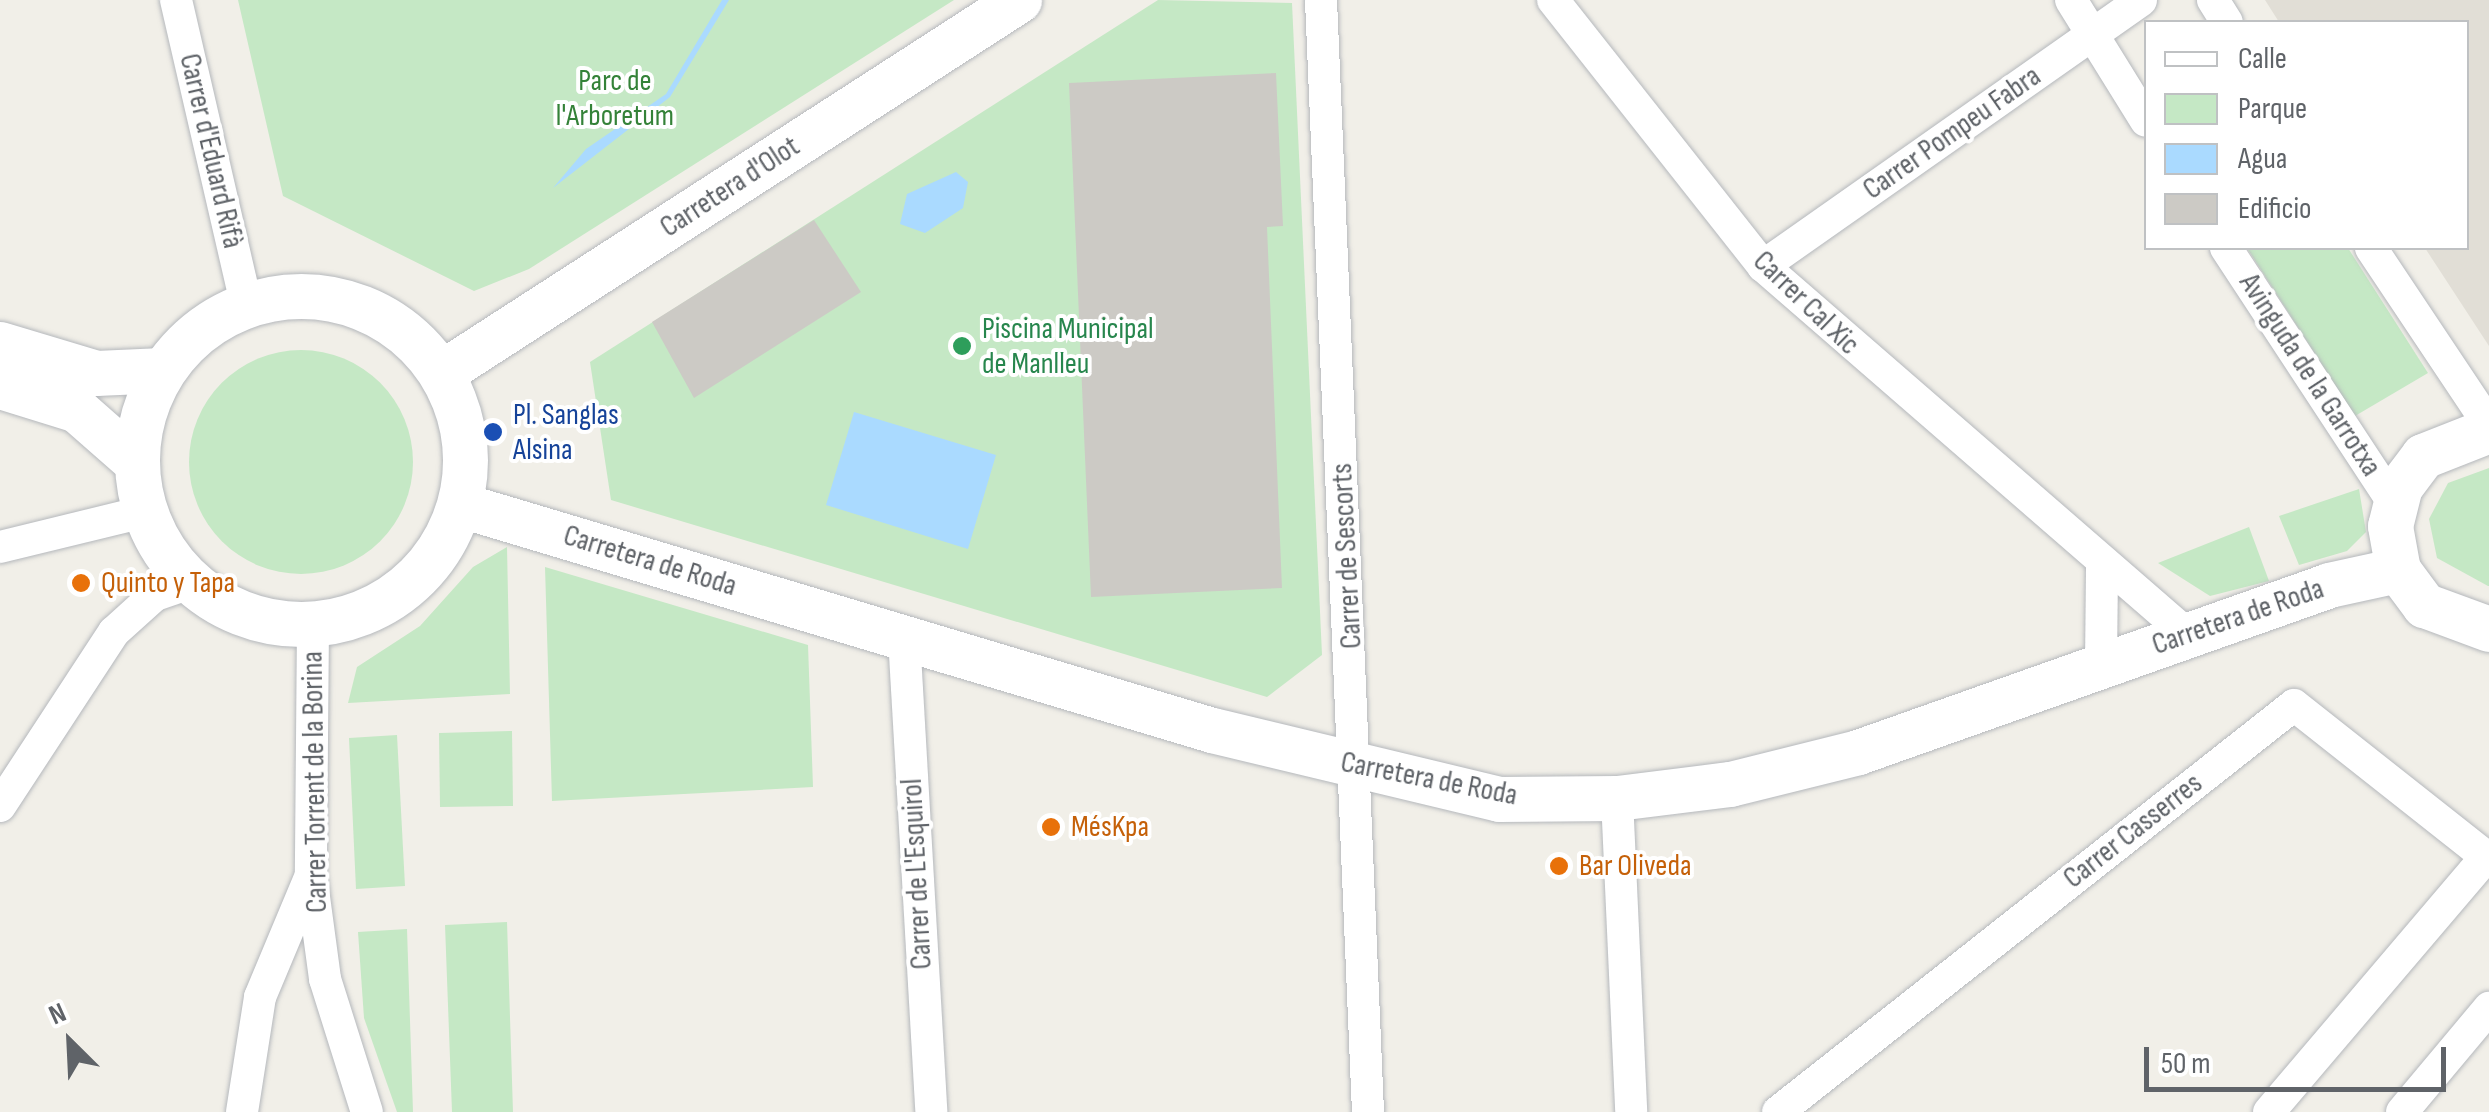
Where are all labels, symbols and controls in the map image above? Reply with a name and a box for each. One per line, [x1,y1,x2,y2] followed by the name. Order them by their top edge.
[2144,20,2469,250] legend
[2238,41,2287,77] text: Calle
[171,50,251,252] street label: Carrer d'Eduard Rifà
[1856,58,2048,208] street label: Carrer Pompeu Fabra
[556,63,674,134] park label: Parc de l'Arboretum
[2238,91,2307,127] text: Parque
[654,129,806,245] street label: Carretera d'Olot
[2238,141,2287,177] text: Agua
[2238,191,2311,227] text: Edificio
[1745,244,1867,362] street label: Carrer Cal Xic
[2231,267,2389,483] street label: Avinguda de la Garrotxa
[982,311,1154,382] place label: Piscina Municipal de Manlleu
[951,335,973,357] marker: Piscina Municipal de Manlleu
[513,397,619,468] place label: Pl. Sanglas Alsina
[482,421,504,443] marker: Pl. Sanglas Alsina
[1324,462,1370,650] street label: Carrer de Sescorts
[559,518,741,604] street label: Carretera de Roda
[101,565,235,601] place label: Quinto y Tapa
[2147,571,2329,663] street label: Carretera de Roda
[70,572,92,594] marker: Quinto y Tapa
[295,651,335,913] street label: Carrer Torrent de la Borina
[1338,744,1520,814] street label: Carretera de Roda
[2056,766,2210,896] street label: Carrer Casserres
[894,778,940,970] street label: Carrer de L'Esquirol
[1071,809,1149,845] place label: MésKpa
[1040,816,1062,838] marker: MésKpa
[1579,848,1691,884] place label: Bar Oliveda
[1548,855,1570,877] marker: Bar Oliveda
[20,992,120,1092] north arrow
[44,996,71,1032] text: N
[2149,1027,2452,1089] scale bar
[2161,1046,2210,1082] text: 50 m

